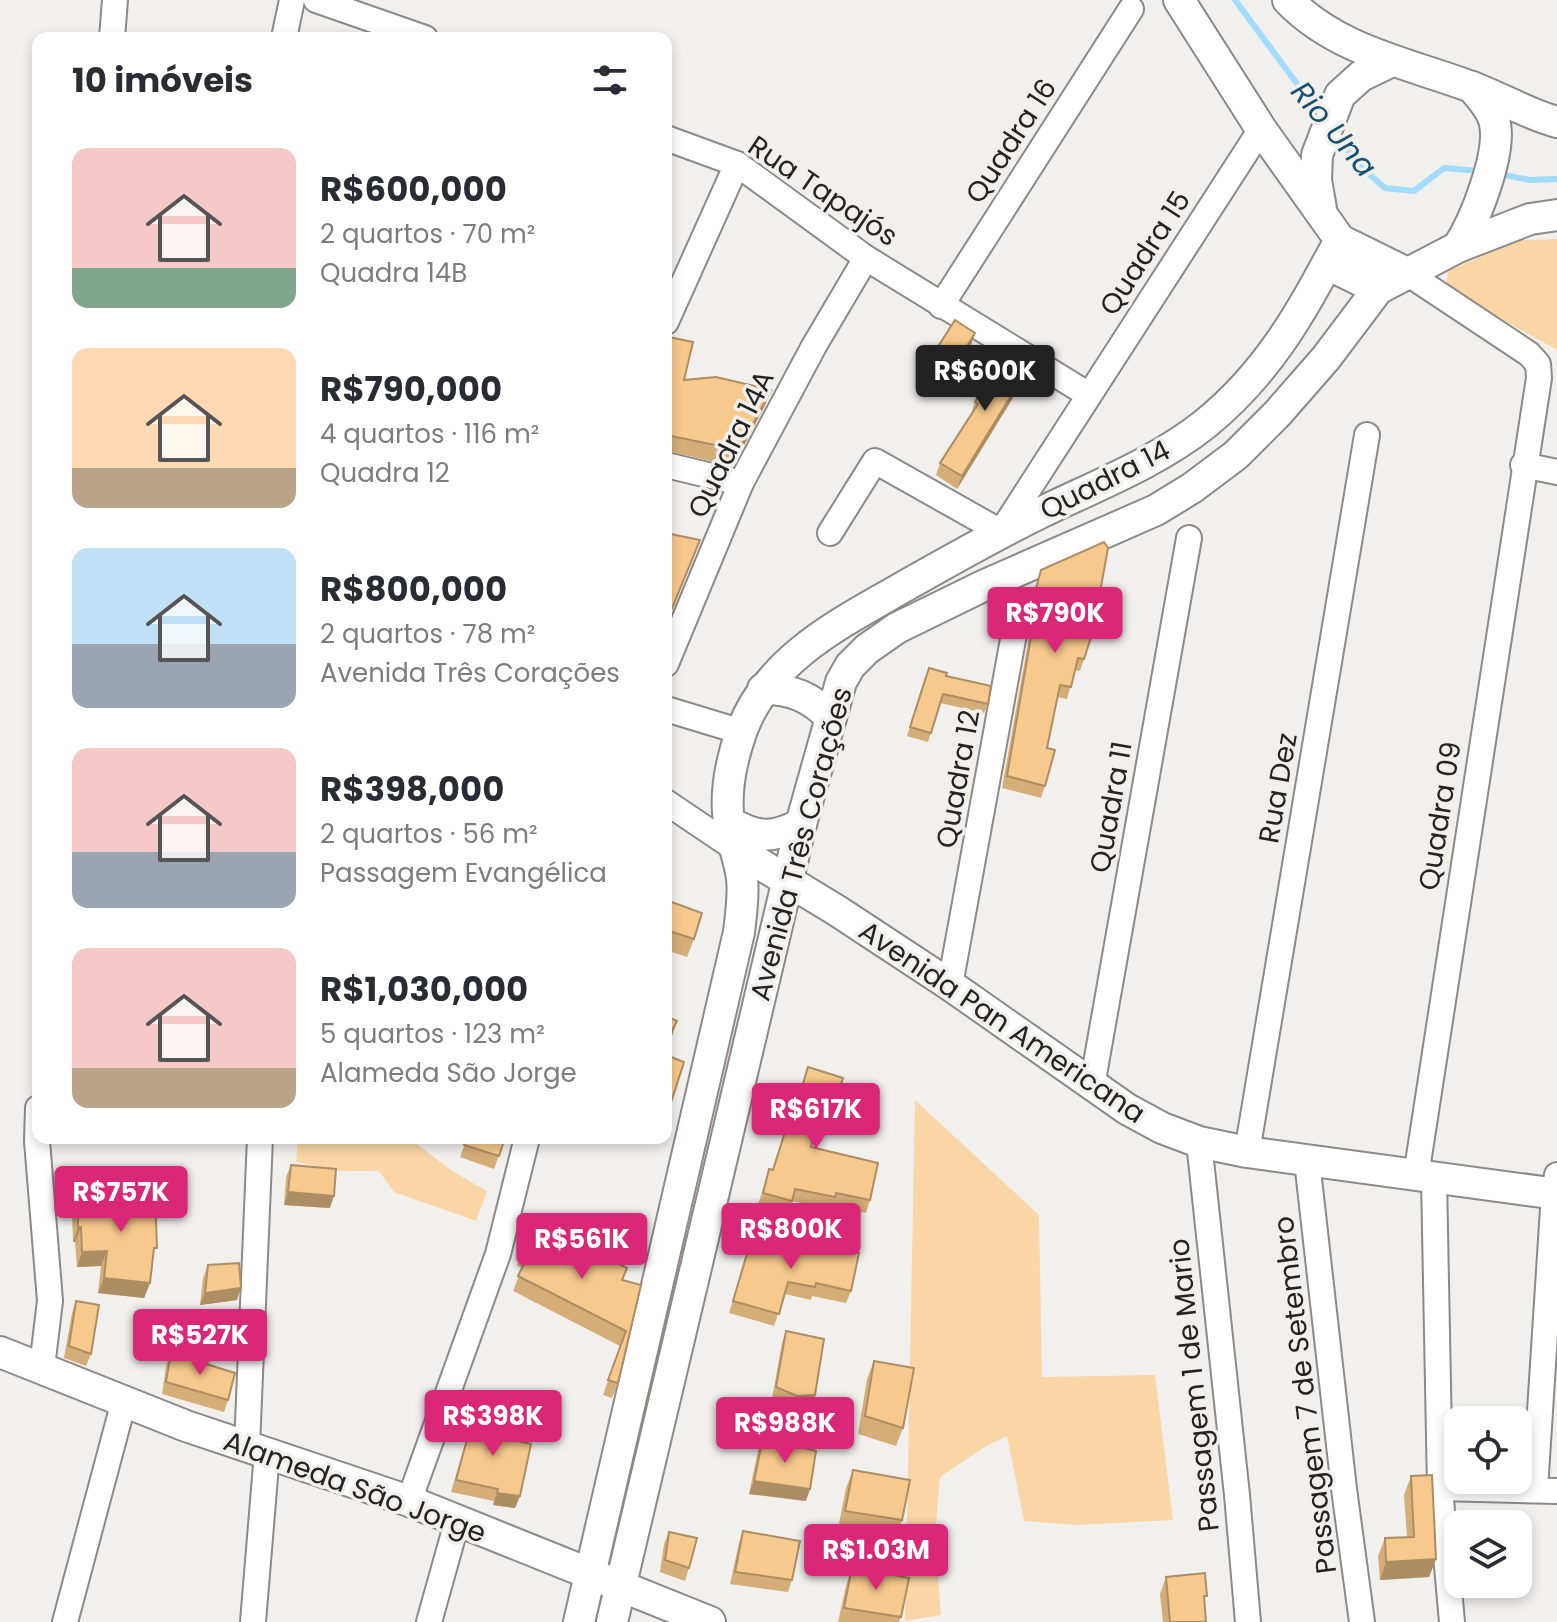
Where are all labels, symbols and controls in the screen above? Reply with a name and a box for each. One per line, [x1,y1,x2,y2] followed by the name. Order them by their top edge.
[72,56,253,104] text: 10 imóveis
[588,58,632,102] icon: filters
[956,71,1066,211] street label: Quadra 16
[1281,72,1387,186] water label: Rio Una
[740,127,906,255] street label: Rua Tapajós
[320,165,507,213] text: R$600,000
[136,180,232,276] icon: home
[1090,183,1200,323] street label: Quadra 15
[320,216,535,252] text: 2 quartos · 70 m²
[320,255,467,291] text: Quadra 14B
[920,345,1050,413] pin: R$600K
[934,353,1036,389] text: R$600K
[678,363,784,525] street label: Quadra 14A
[320,365,502,413] text: R$790,000
[136,380,232,476] icon: home
[320,416,539,452] text: 4 quartos · 116 m²
[1033,431,1177,529] street label: Quadra 14
[320,455,450,491] text: Quadra 12
[320,565,507,613] text: R$800,000
[136,580,232,676] icon: home
[990,587,1120,655] pin: R$790K
[1005,595,1105,631] text: R$790K
[320,616,535,652] text: 2 quartos · 78 m²
[320,655,620,691] text: Avenida Três Corações
[740,683,862,1005] street label: Avenida Três Corações
[927,707,989,851] street label: Quadra 12
[1249,730,1307,846] street label: Rua Dez
[1080,738,1142,876] street label: Quadra 11
[1409,739,1471,893] street label: Quadra 09
[320,765,504,813] text: R$398,000
[136,780,232,876] icon: home
[320,816,538,852] text: 2 quartos · 56 m²
[320,855,607,891] text: Passagem Evangélica
[851,911,1153,1133] street label: Avenida Pan Americana
[320,965,528,1013] text: R$1,030,000
[136,980,232,1076] icon: home
[320,1016,545,1052] text: 5 quartos · 123 m²
[320,1055,577,1091] text: Alameda São Jorge
[751,1083,881,1151] pin: R$617K
[770,1091,862,1127] text: R$617K
[56,1166,186,1234] pin: R$757K
[73,1174,169,1210] text: R$757K
[726,1203,856,1271] pin: R$800K
[740,1211,842,1247] text: R$800K
[517,1213,647,1281] pin: R$561K
[1264,1214,1346,1576] street label: Passagem 7 de Setembro
[534,1221,630,1257] text: R$561K
[1159,1237,1229,1533] street label: Passagem 1 de Mario
[135,1309,265,1377] pin: R$527K
[151,1317,249,1353] text: R$527K
[428,1390,558,1458] pin: R$398K
[720,1397,850,1465] pin: R$988K
[443,1398,543,1434] text: R$398K
[734,1405,836,1441] text: R$988K
[1444,1406,1532,1598] map controls
[1444,1406,1532,1494] button: locate
[218,1421,492,1553] street label: Alameda São Jorge
[1444,1510,1532,1598] button: layers
[802,1524,950,1592] pin: R$1.03M
[822,1532,930,1568] text: R$1.03M

